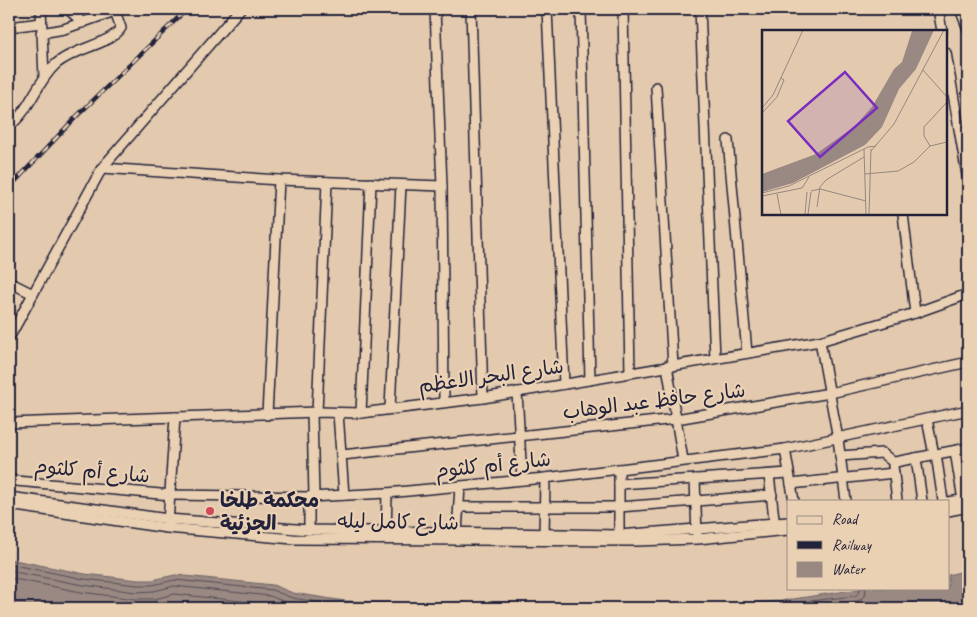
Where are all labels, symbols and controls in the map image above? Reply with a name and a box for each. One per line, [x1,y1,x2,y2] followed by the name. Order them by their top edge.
[762,30,947,215] inset map
[417,353,565,401] street label: شارع البحر الاعظم
[561,377,747,426] street label: شارع حافظ عبد الوهاب
[434,447,552,486] street label: شارع أم كلثوم
[33,453,151,491] street label: شارع أم كلثوم
[220,488,319,536] place label: محكمة طلخا الجزئية
[787,500,950,590] legend
[204,505,216,517] marker: محكمة طلخا الجزئية
[337,508,459,537] street label: شارع كامل ليله
[832,510,859,529] text: Road
[832,536,873,555] text: Railway
[832,560,866,579] text: Water

